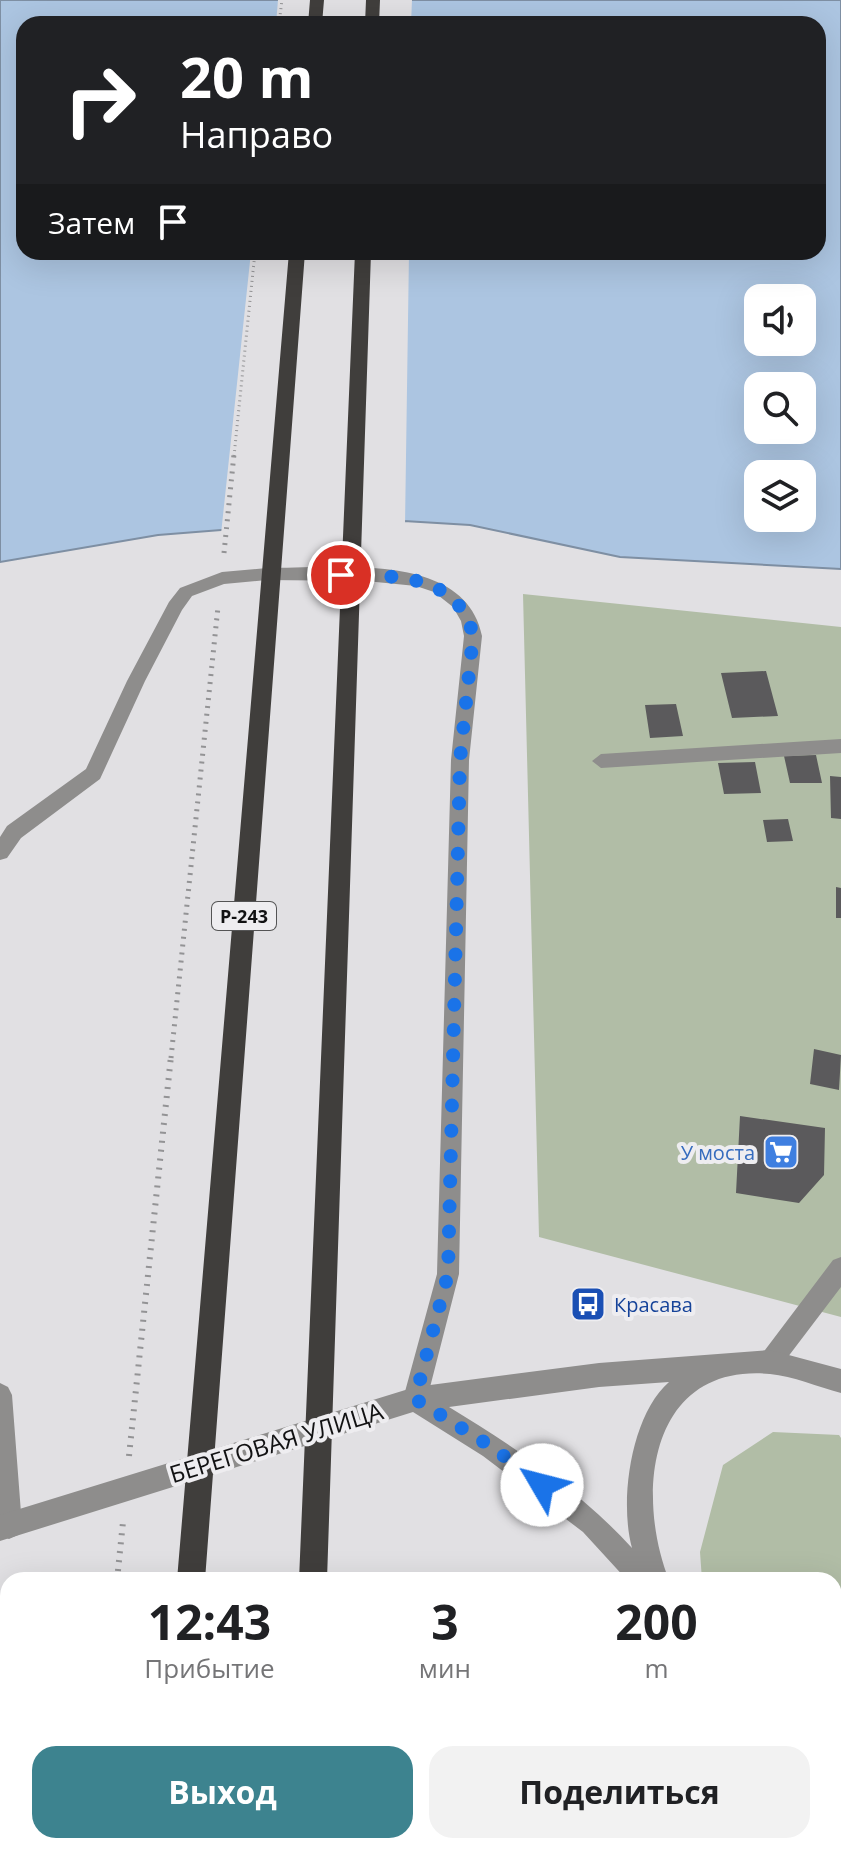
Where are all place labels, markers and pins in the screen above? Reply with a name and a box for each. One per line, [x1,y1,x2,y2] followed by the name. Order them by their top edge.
[307,541,375,609] pin
[762,1133,800,1171] supermarket icon: У моста
[681,1139,755,1166] place label: У моста
[569,1285,607,1323] bus stop icon: Красава
[614,1291,693,1318] place label: Красава

